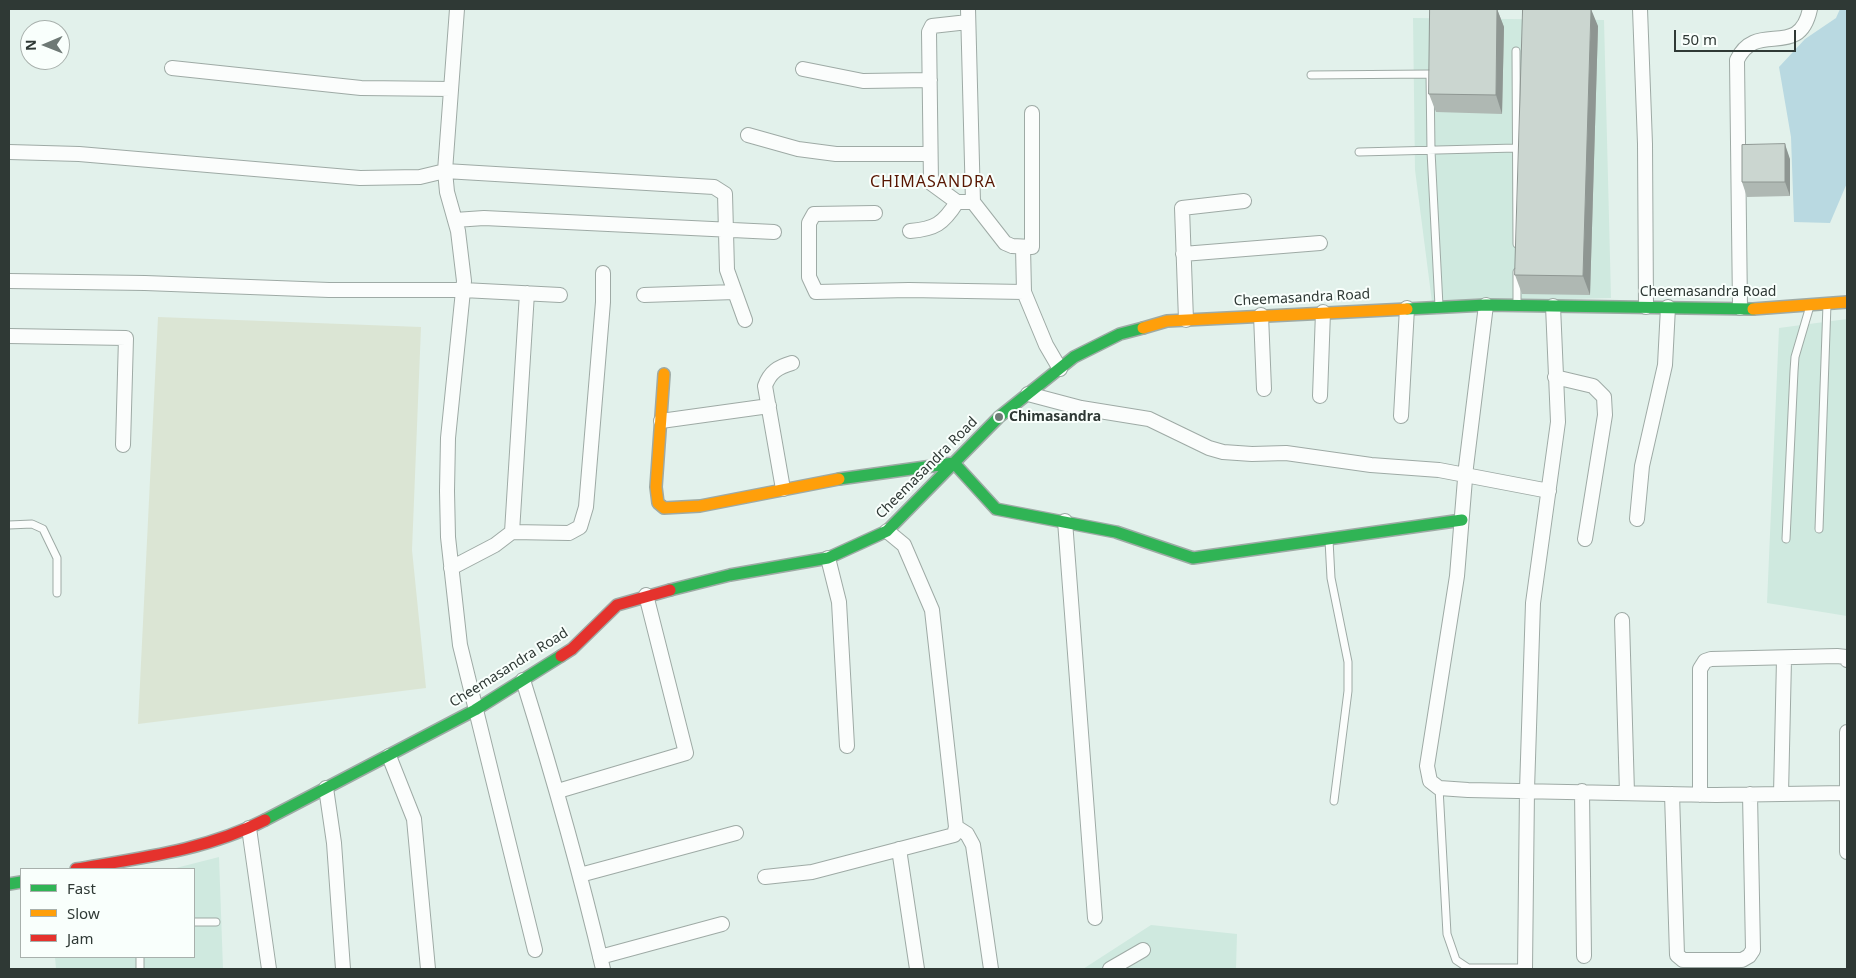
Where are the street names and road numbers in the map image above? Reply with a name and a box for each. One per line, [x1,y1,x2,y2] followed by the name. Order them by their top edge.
[1640,284,1776,300] street label: Cheemasandra Road
[1233,286,1371,310] street label: Cheemasandra Road
[873,414,981,522] street label: Cheemasandra Road
[447,625,571,711] street label: Cheemasandra Road

